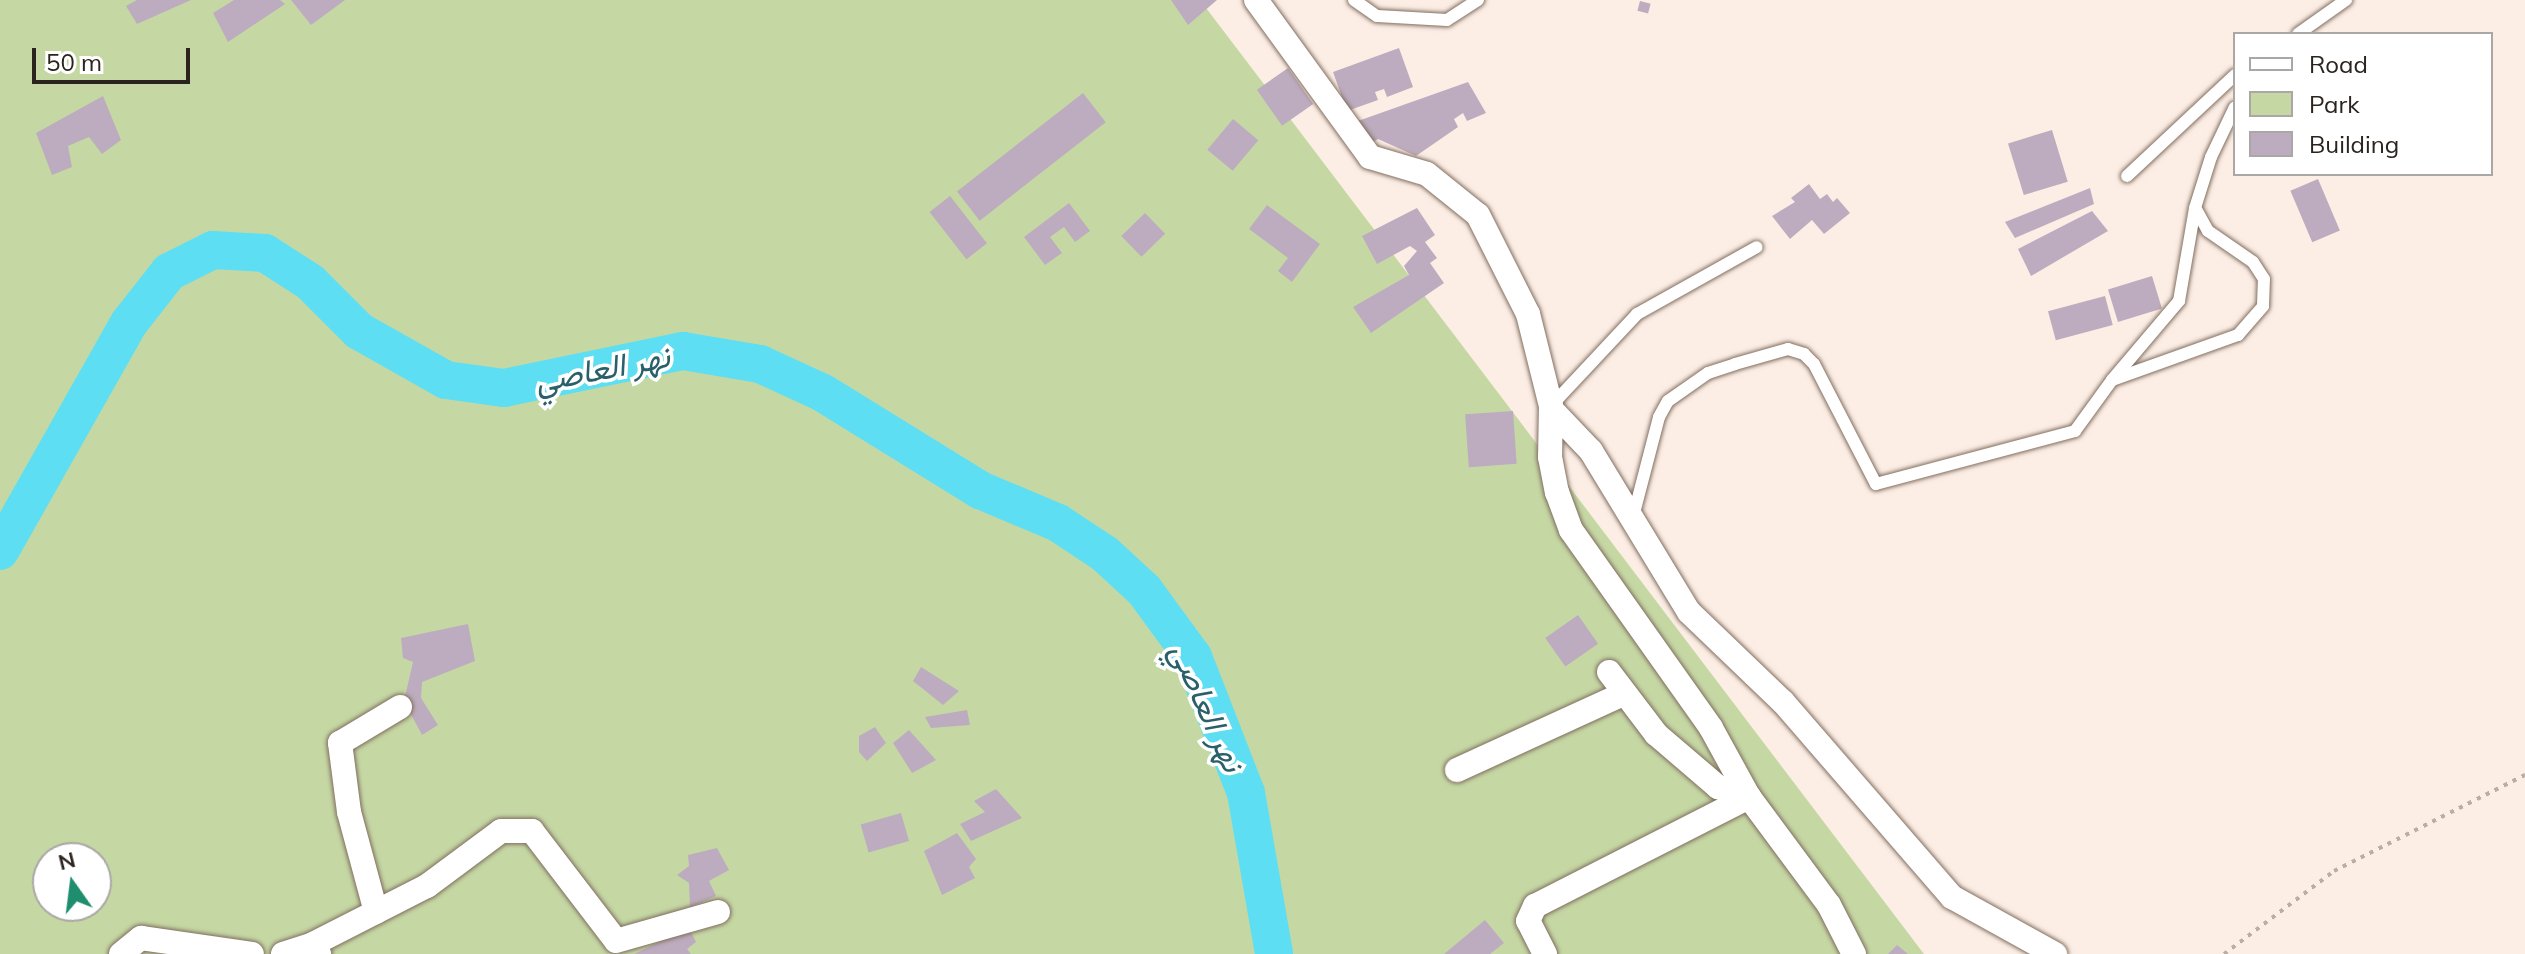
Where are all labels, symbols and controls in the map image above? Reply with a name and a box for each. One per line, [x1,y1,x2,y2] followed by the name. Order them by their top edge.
[36,32,194,82] scale bar
[2233,32,2493,176] legend
[46,47,102,77] text: 50 m
[2309,49,2368,79] text: Road
[2309,89,2360,119] text: Park
[2309,129,2399,159] text: Building
[531,336,673,400] water label: نهر العاصي
[1163,637,1253,777] water label: نهر العاصي
[32,842,112,922] north arrow
[55,845,78,876] text: N

